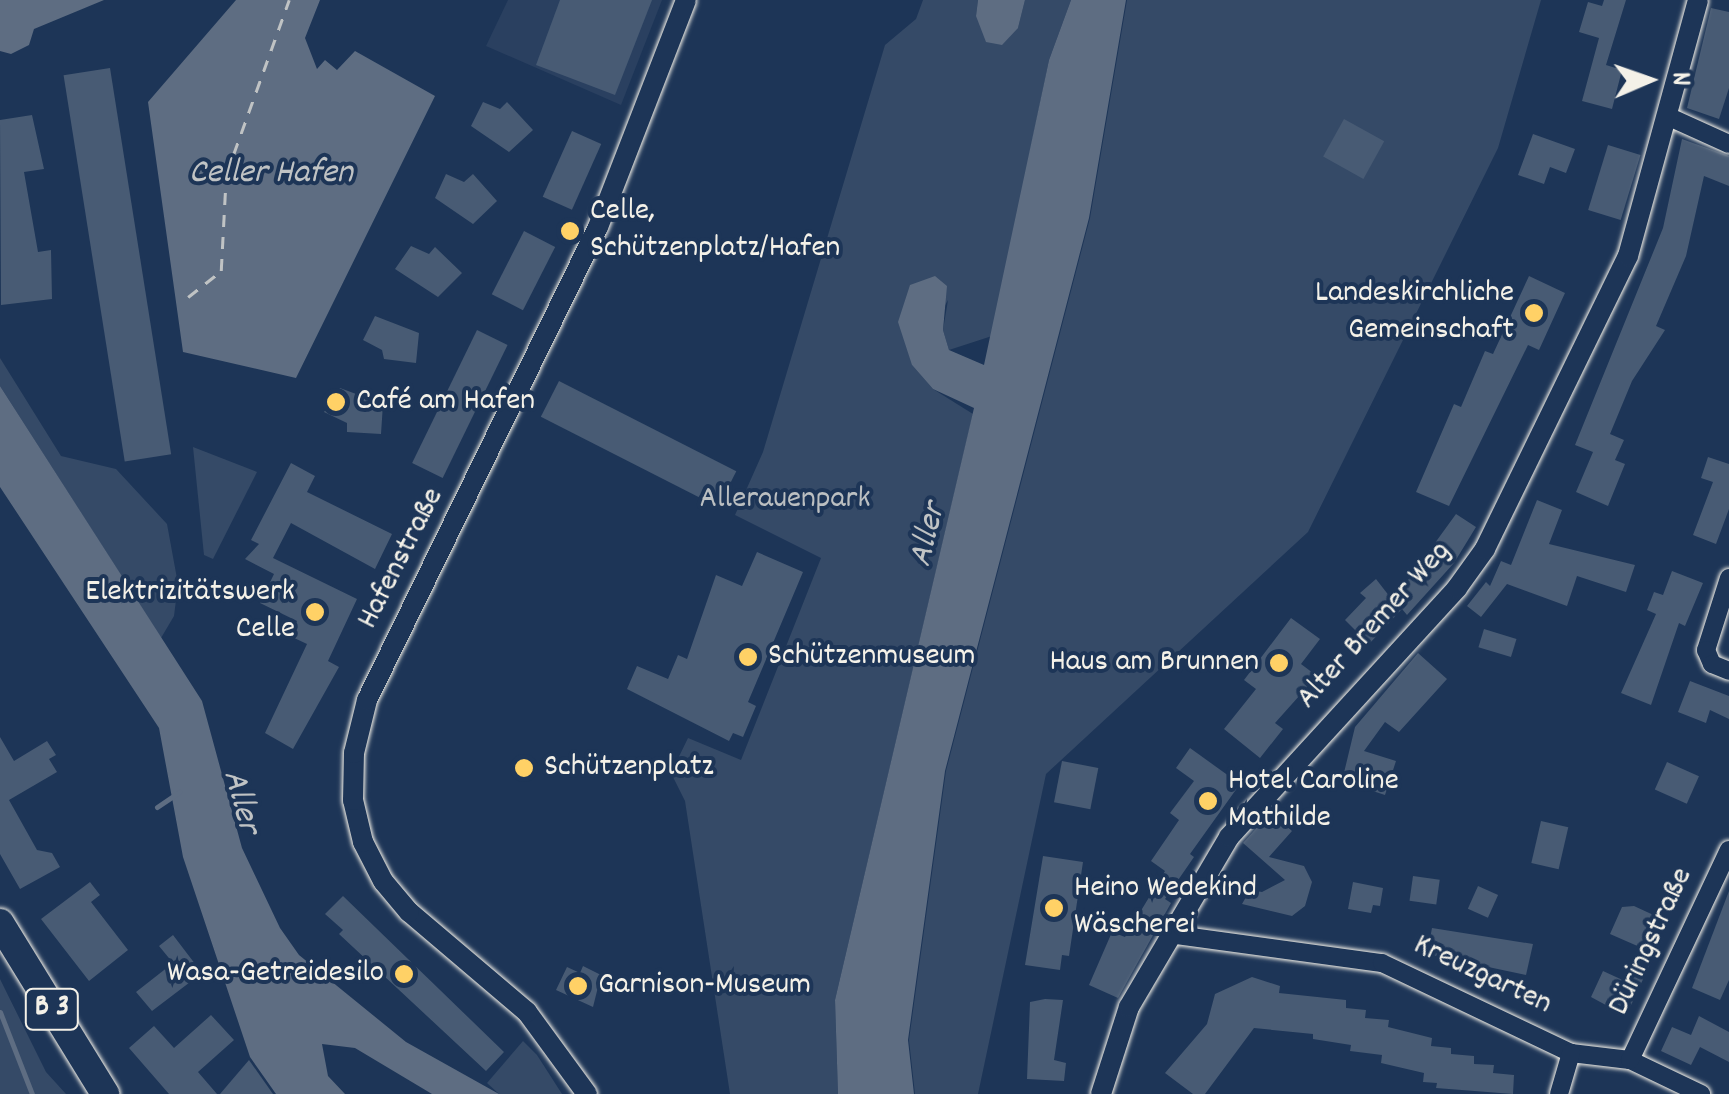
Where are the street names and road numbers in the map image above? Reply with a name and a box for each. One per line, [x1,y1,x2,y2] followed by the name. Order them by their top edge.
[350,482,454,636] street label: Hafenstraße
[1289,534,1461,718] street label: Alter Bremer Weg
[1601,862,1703,1022] street label: Düringstraße
[1407,927,1557,1025] street label: Kreuzgarten
[24,984,80,1034] road number: B 3

